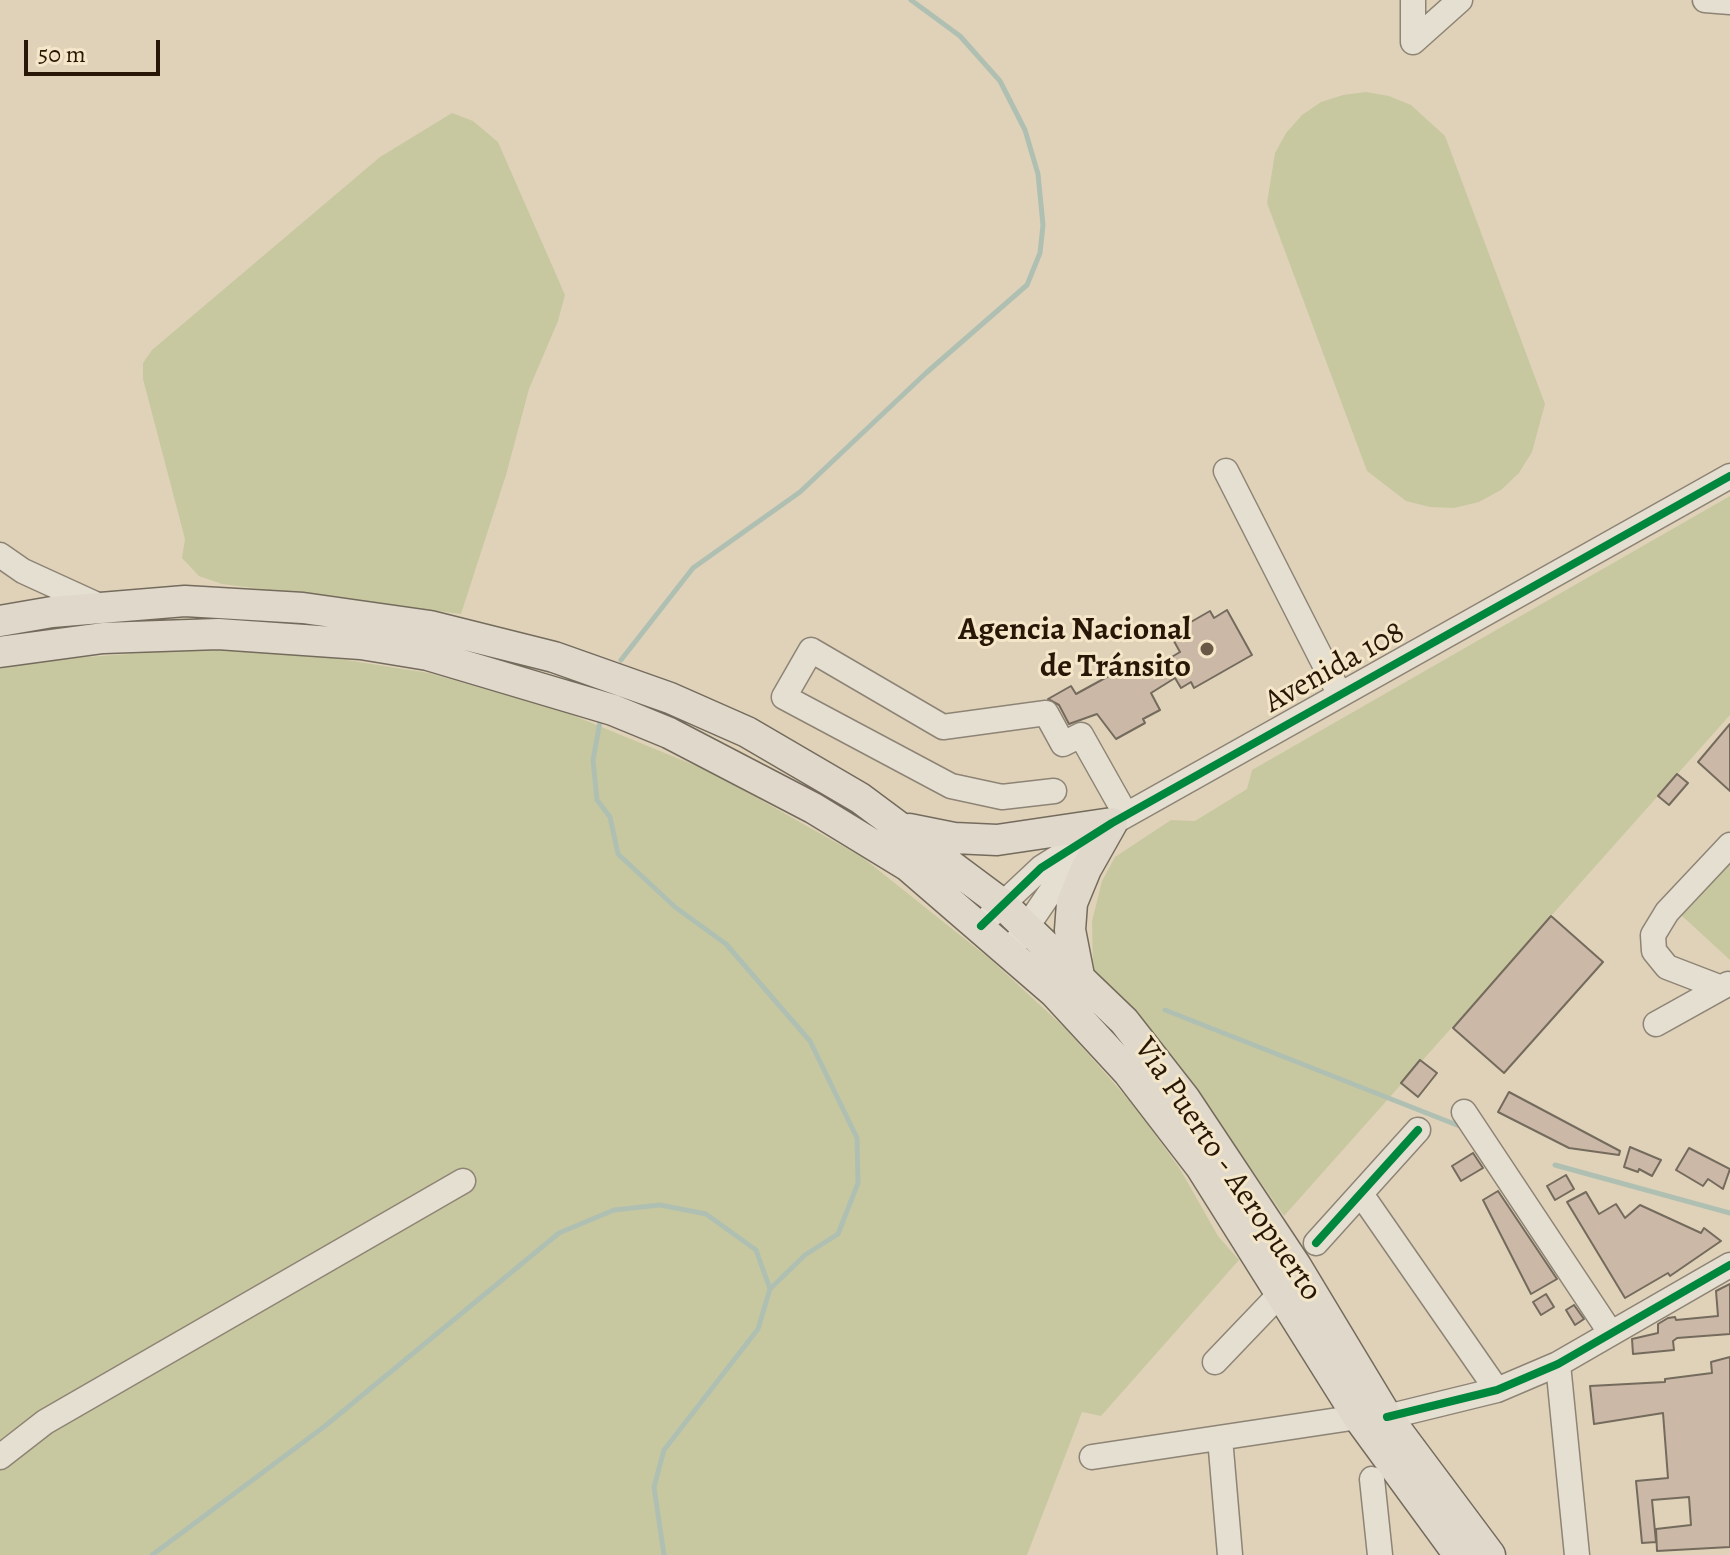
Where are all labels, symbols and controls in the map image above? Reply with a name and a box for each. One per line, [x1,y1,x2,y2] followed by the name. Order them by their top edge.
[28,24,164,74] scale bar
[38,38,86,70] text: 50 m
[958,612,1191,687] place label: Agencia Nacional de Tránsito
[1258,614,1412,722] street label: Avenida 108
[1198,640,1216,658] marker: Agencia Nacional de Tránsito
[1125,1031,1329,1309] street label: Via Puerto - Aeropuerto

